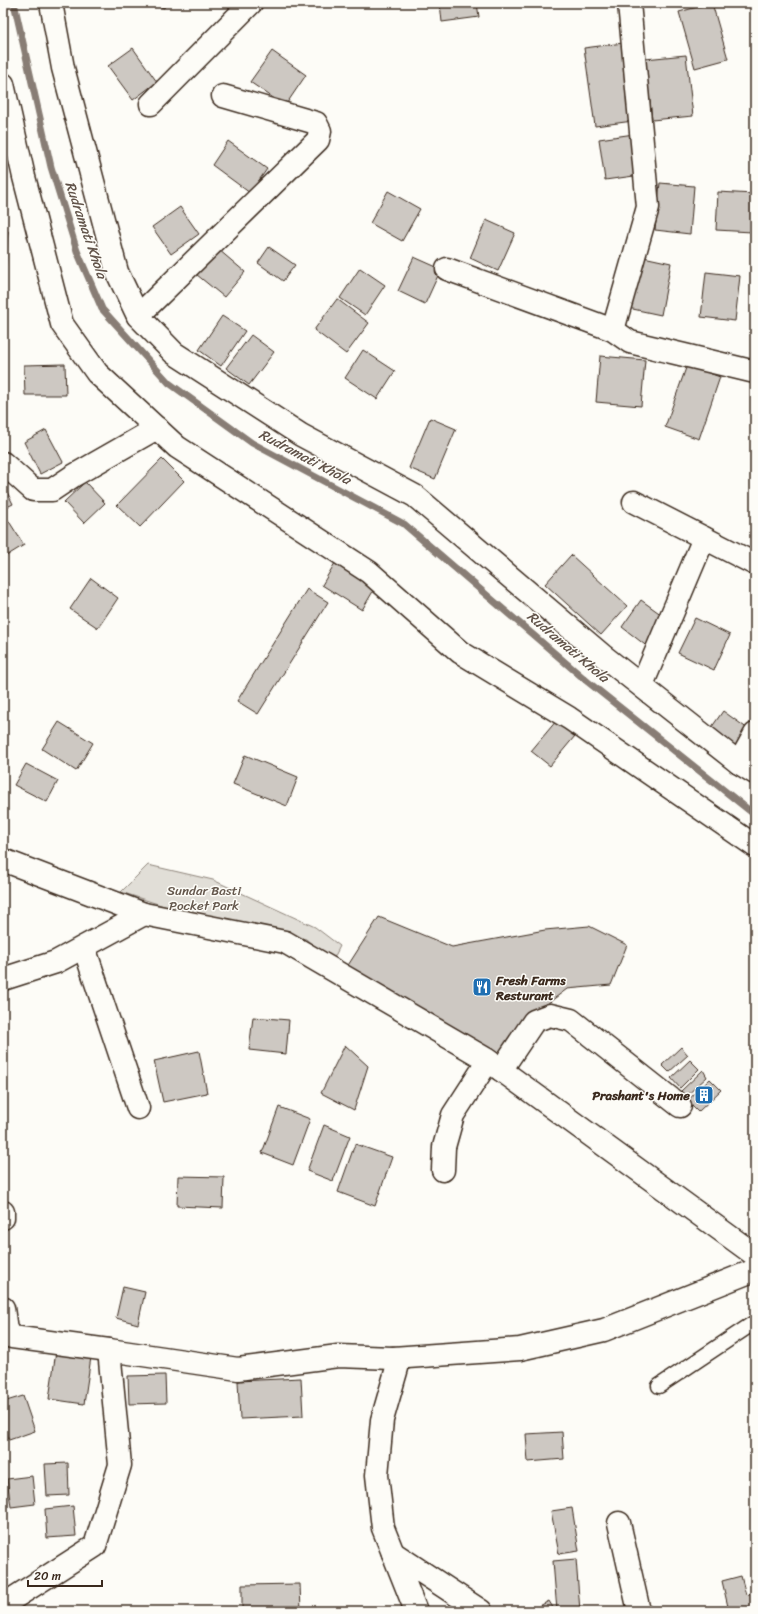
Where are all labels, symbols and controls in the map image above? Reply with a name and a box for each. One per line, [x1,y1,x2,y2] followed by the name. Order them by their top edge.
[58,178,115,284] water label: Rudramati Khola
[254,422,357,493] water label: Rudramati Khola
[521,605,616,690] water label: Rudramati Khola
[167,879,242,917] park label: Sundar Basti Pocket Park
[495,969,566,1007] place label: Fresh Farms Resturant
[471,976,493,998] restaurant icon: Fresh Farms Resturant
[592,1084,690,1107] place label: Prashant's Home
[693,1084,715,1106] building icon: Prashant's Home
[28,1562,102,1588] scale bar
[34,1565,61,1587] text: 20 m

